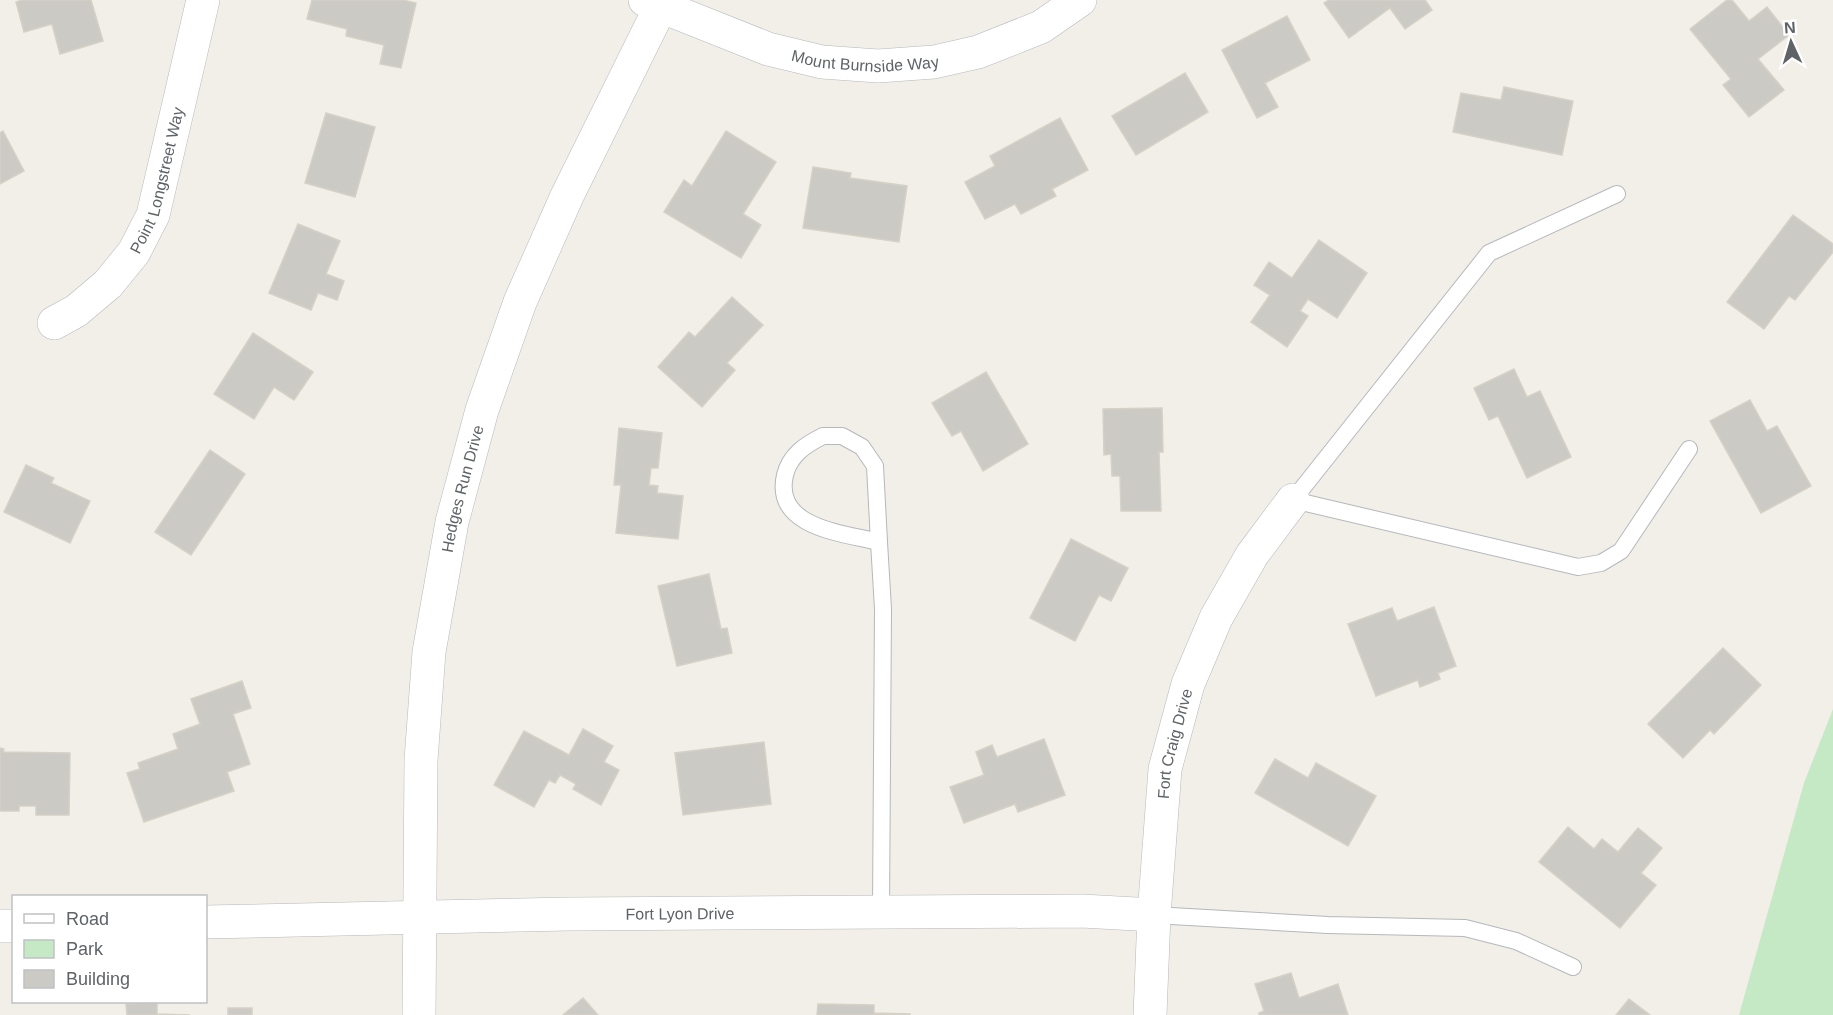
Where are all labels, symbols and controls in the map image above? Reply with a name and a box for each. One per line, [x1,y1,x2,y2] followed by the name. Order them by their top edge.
[1761,12,1821,72] north arrow
[1784,19,1796,36] text: N
[790,46,941,75] street label: Mount Burnside Way
[126,105,186,256] street label: Point Longstreet Way
[438,423,486,554] street label: Hedges Run Drive
[1154,687,1195,800] street label: Fort Craig Drive
[12,895,207,1003] legend
[625,905,734,922] street label: Fort Lyon Drive
[66,909,109,929] text: Road
[66,939,104,959] text: Park
[66,969,130,989] text: Building

